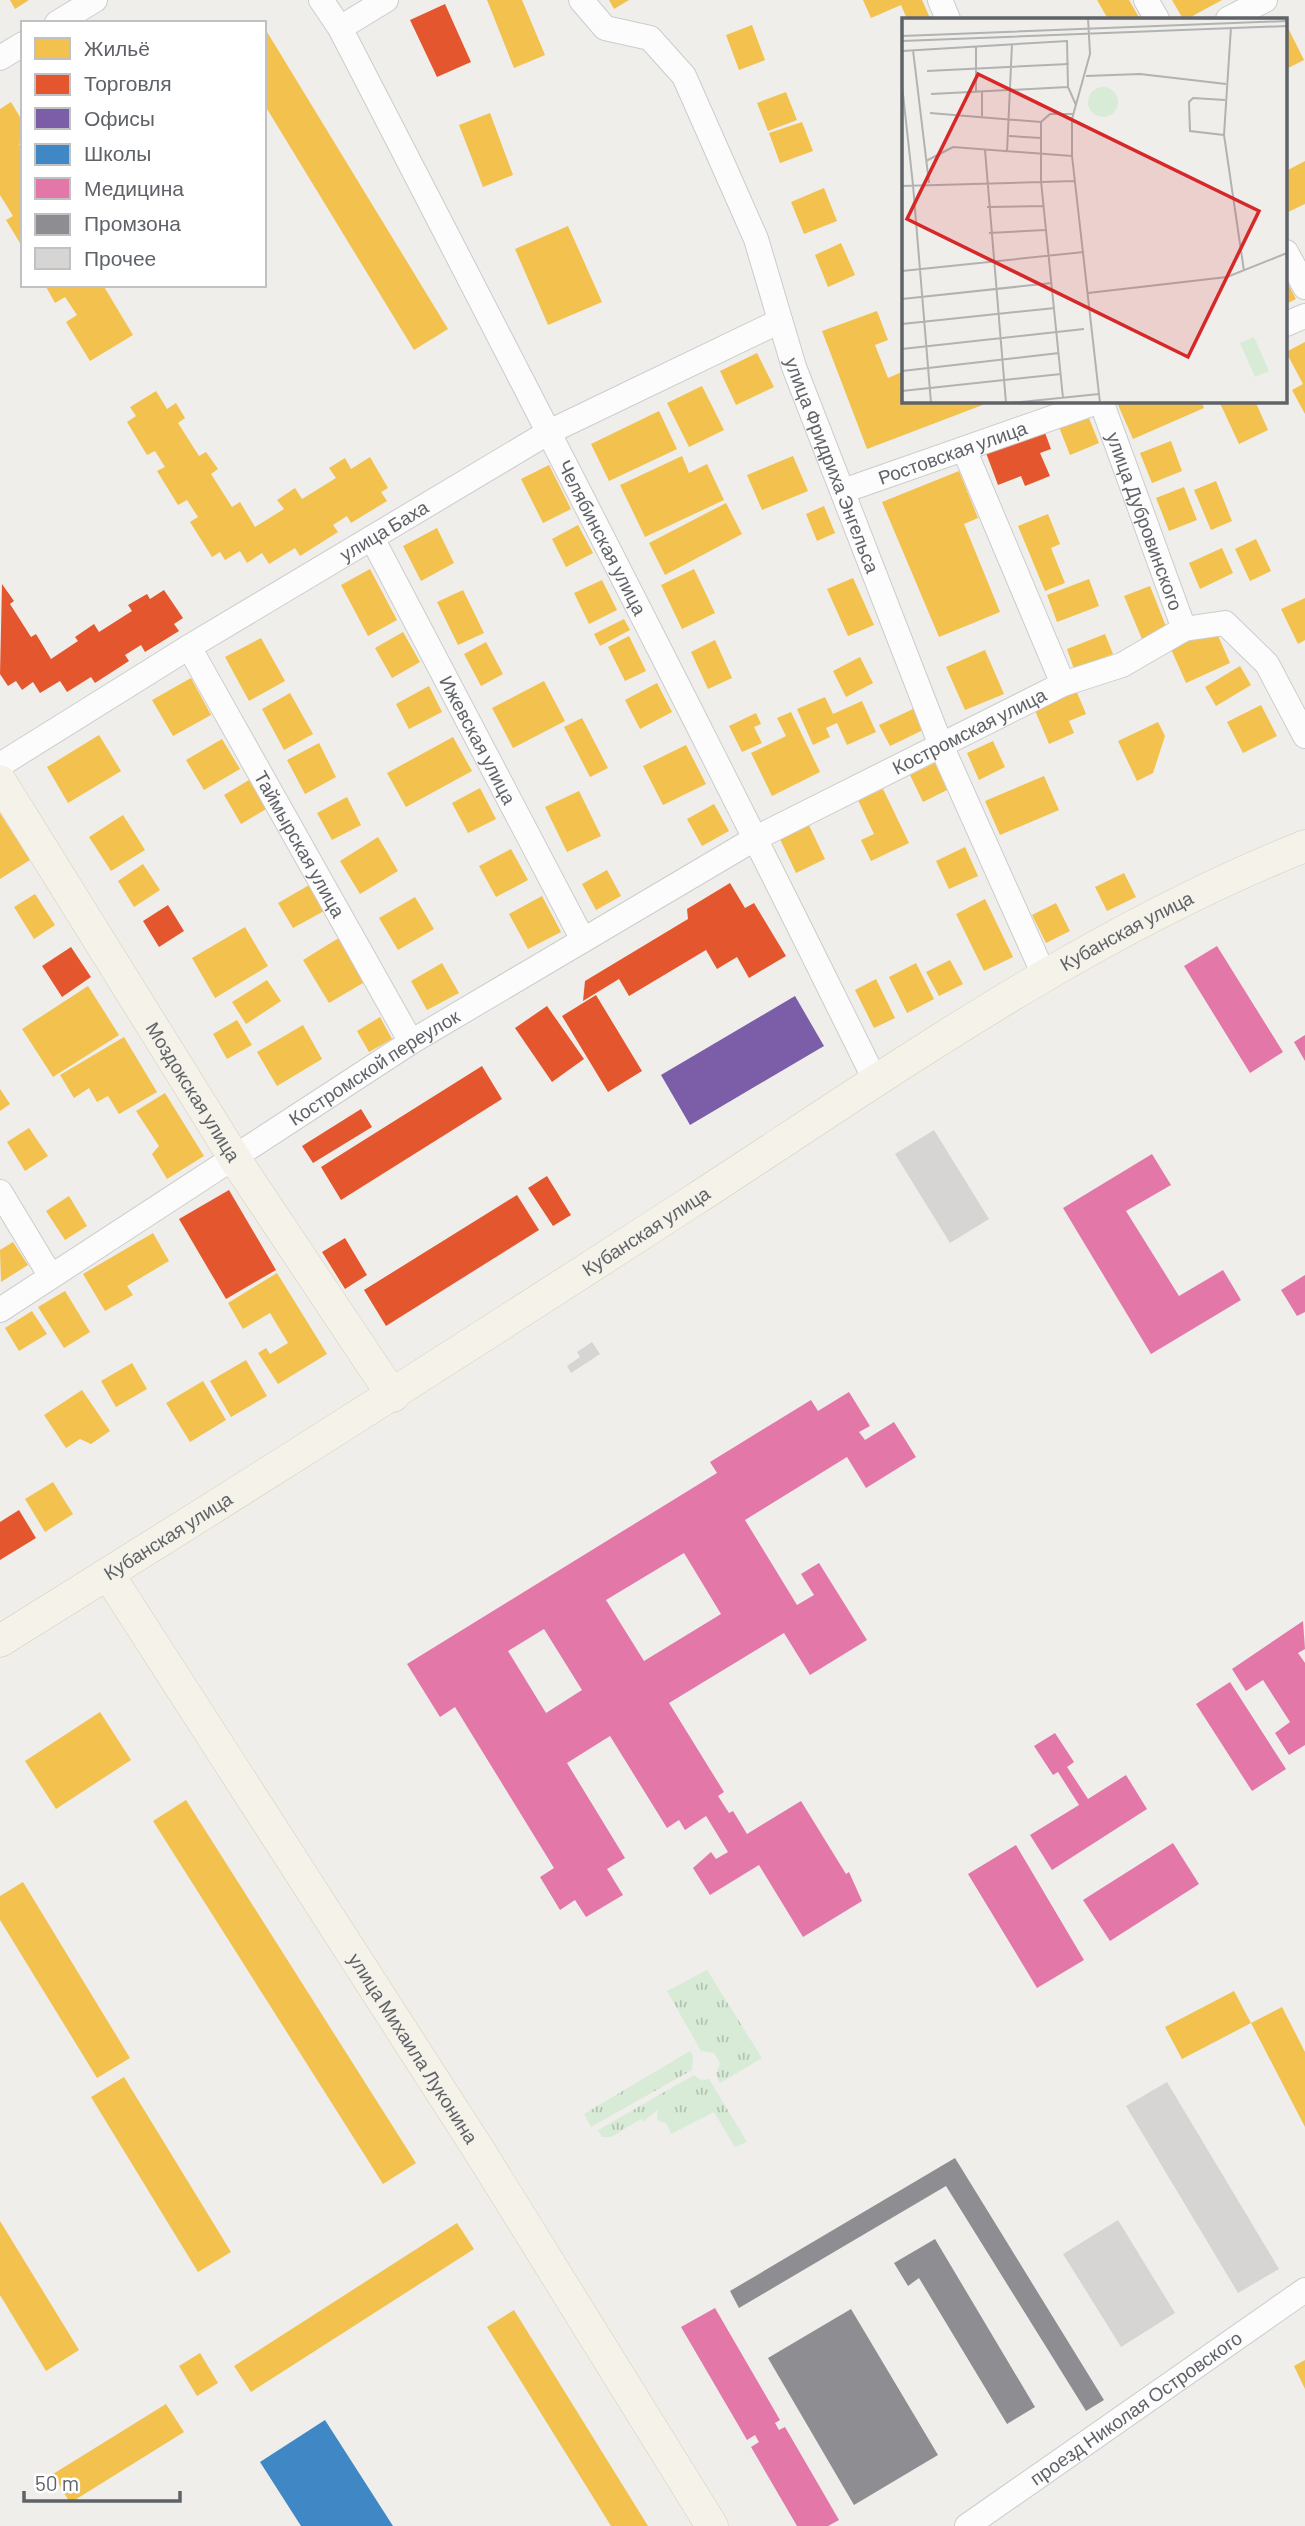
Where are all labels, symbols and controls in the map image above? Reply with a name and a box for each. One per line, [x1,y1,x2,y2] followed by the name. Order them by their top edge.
[902,18,1288,402] inset map
[21,21,266,287] legend
[84,35,150,60] text: Жильё
[84,70,172,95] text: Торговля
[84,105,155,130] text: Офисы
[84,140,151,165] text: Школы
[84,175,184,200] text: Медицина
[84,210,181,235] text: Промзона
[84,245,156,270] text: Прочее
[781,355,885,576] street label: улица Фридриха Энгельса
[875,415,1030,489] street label: Ростовская улица
[1102,429,1188,613] street label: улица Дубровинского
[554,456,652,619] street label: Челябинская улица
[335,495,433,565] street label: улица Баха
[435,671,522,808] street label: Ижевская улица
[888,682,1050,779] street label: Костромская улица
[250,766,351,921] street label: Таймырская улица
[1056,885,1197,975] street label: Кубанская улица
[284,1004,464,1130] street label: Костромской переулок
[142,1018,246,1166] street label: Моздокская улица
[577,1181,714,1280] street label: Кубанская улица
[99,1486,237,1584] street label: Кубанская улица
[344,1948,484,2148] street label: улица Михаила Луконина
[1025,2326,1246,2490] street label: проезд Николая Островского
[24,2460,180,2504] scale bar
[35,2470,79,2495] text: 50 m

